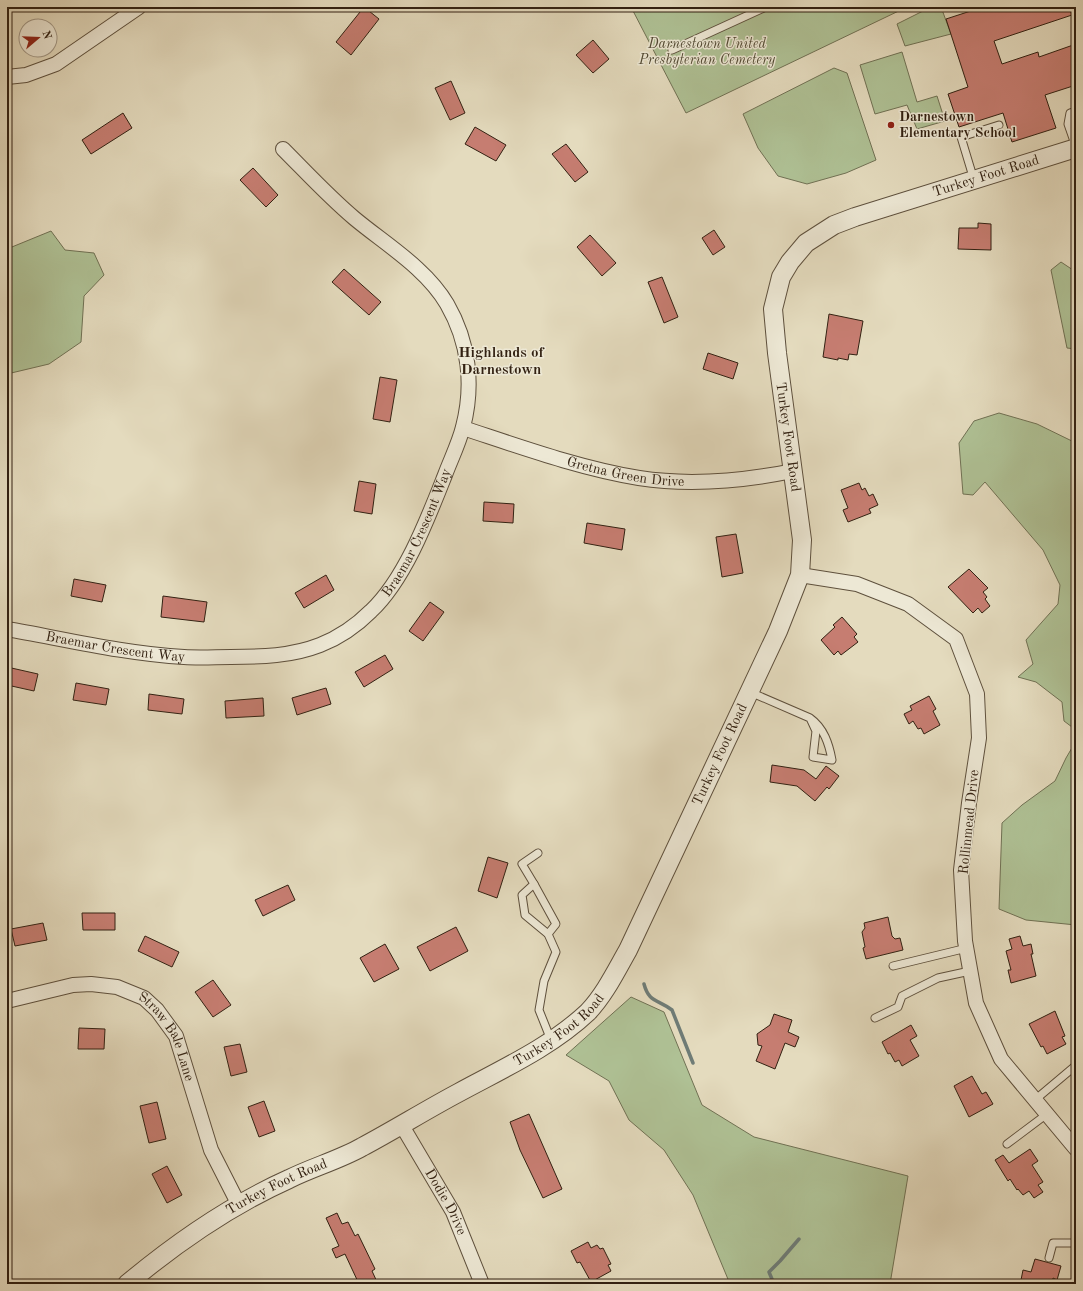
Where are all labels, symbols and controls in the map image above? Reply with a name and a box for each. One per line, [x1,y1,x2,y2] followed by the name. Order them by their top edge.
[18,18,58,58] north arrow
[39,29,53,42] text: N
[638,37,776,68] park label: Darnestown United Presbyterian Cemetery
[899,110,1016,140] place label: Darnestown Elementary School
[886,120,896,130] marker: Darnestown Elementary School
[931,153,1041,199] street label: Turkey Foot Road
[458,346,546,378] district label: Highlands of Darnestown
[773,381,803,493] street label: Turkey Foot Road
[565,455,685,489] street label: Gretna Green Drive
[380,466,454,600] street label: Braemar Crescent Way
[44,629,186,664] street label: Braemar Crescent Way
[690,702,750,808] street label: Turkey Foot Road
[957,769,981,875] street label: Rollinmead Drive
[137,990,196,1083] street label: Straw Bale Lane
[511,991,607,1069] street label: Turkey Foot Road
[224,1157,329,1218] street label: Turkey Foot Road
[422,1166,469,1237] street label: Dodie Drive

